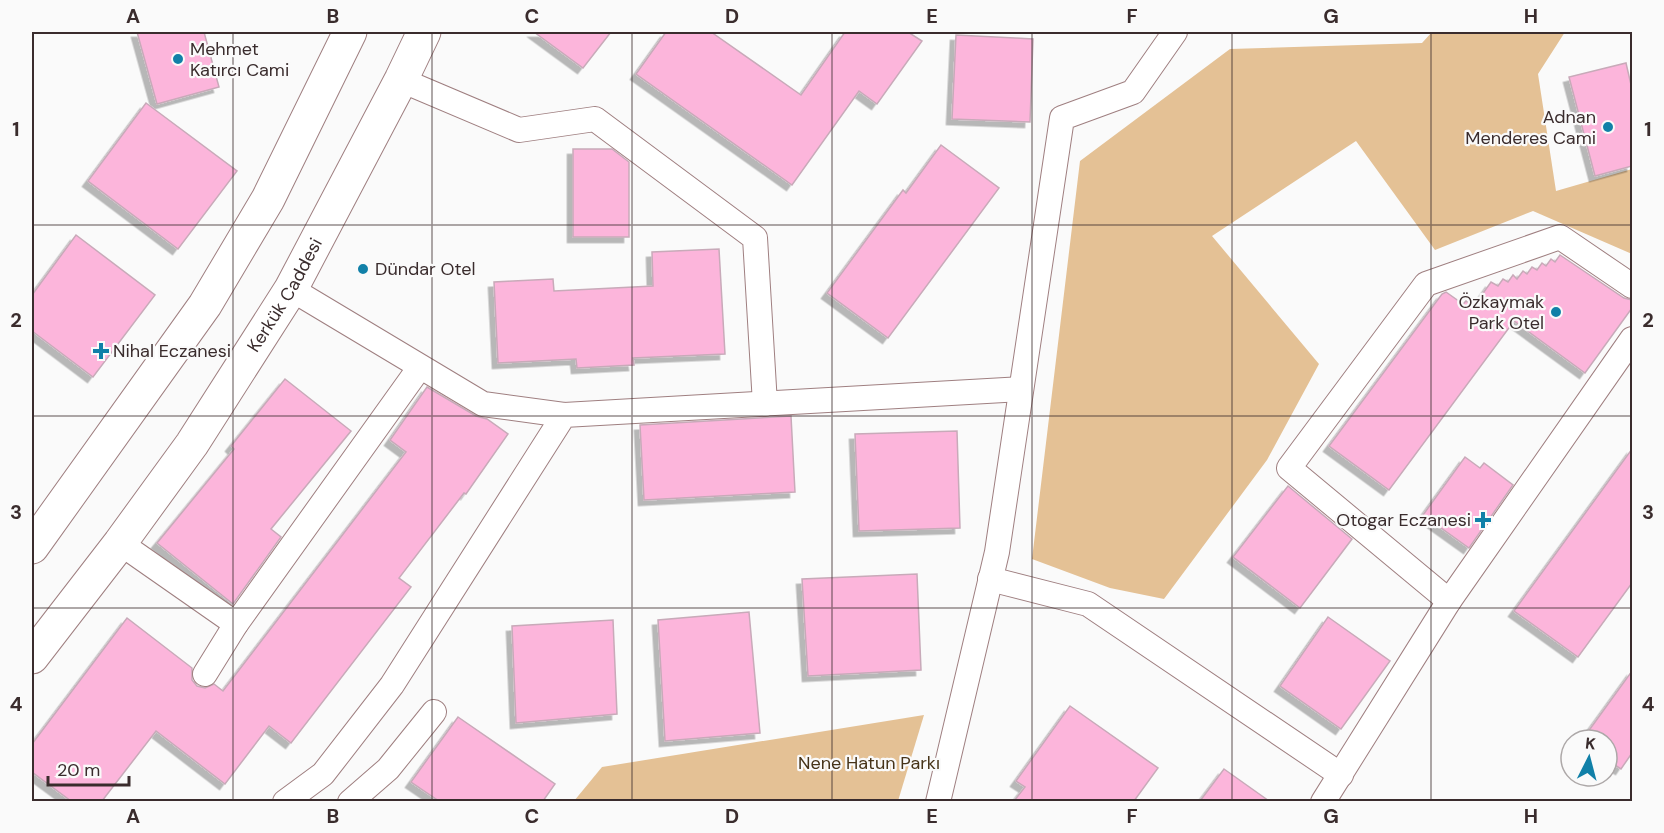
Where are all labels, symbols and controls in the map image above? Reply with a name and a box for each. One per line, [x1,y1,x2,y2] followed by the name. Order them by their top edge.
[126,3,140,29] text: A
[327,3,339,29] text: B
[525,3,539,29] text: C
[725,3,739,29] text: D
[926,3,938,29] text: E
[1126,3,1138,29] text: F
[1323,3,1339,29] text: G
[1524,3,1538,29] text: H
[190,37,289,82] place label: Mehmet Katırcı Cami
[171,52,185,66] marker: Mehmet Katırcı Cami
[1465,105,1596,150] place label: Adnan Menderes Cami
[12,116,20,142] text: 1
[1644,116,1652,142] text: 1
[1601,120,1615,134] marker: Adnan Menderes Cami
[242,234,328,357] street label: Kerkük Caddesi
[375,257,476,281] place label: Dündar Otel
[356,262,370,276] marker: Dündar Otel
[1458,290,1544,335] place label: Özkaymak Park Otel
[1549,305,1563,319] marker: Özkaymak Park Otel
[10,307,22,333] text: 2
[1642,307,1654,333] text: 2
[113,339,231,363] place label: Nihal Eczanesi
[94,344,108,358] marker: Nihal Eczanesi
[10,499,22,525] text: 3
[1642,499,1654,525] text: 3
[1336,508,1471,532] place label: Otogar Eczanesi
[1476,513,1490,527] marker: Otogar Eczanesi
[10,691,23,717] text: 4
[1642,691,1655,717] text: 4
[1559,728,1619,788] north arrow
[1584,733,1597,755] text: K
[48,749,129,787] scale bar
[798,751,940,775] park label: Nene Hatun Parkı
[57,758,100,782] text: 20 m
[126,803,140,829] text: A
[327,803,339,829] text: B
[525,803,539,829] text: C
[725,803,739,829] text: D
[926,803,938,829] text: E
[1126,803,1138,829] text: F
[1323,803,1339,829] text: G
[1524,803,1538,829] text: H

